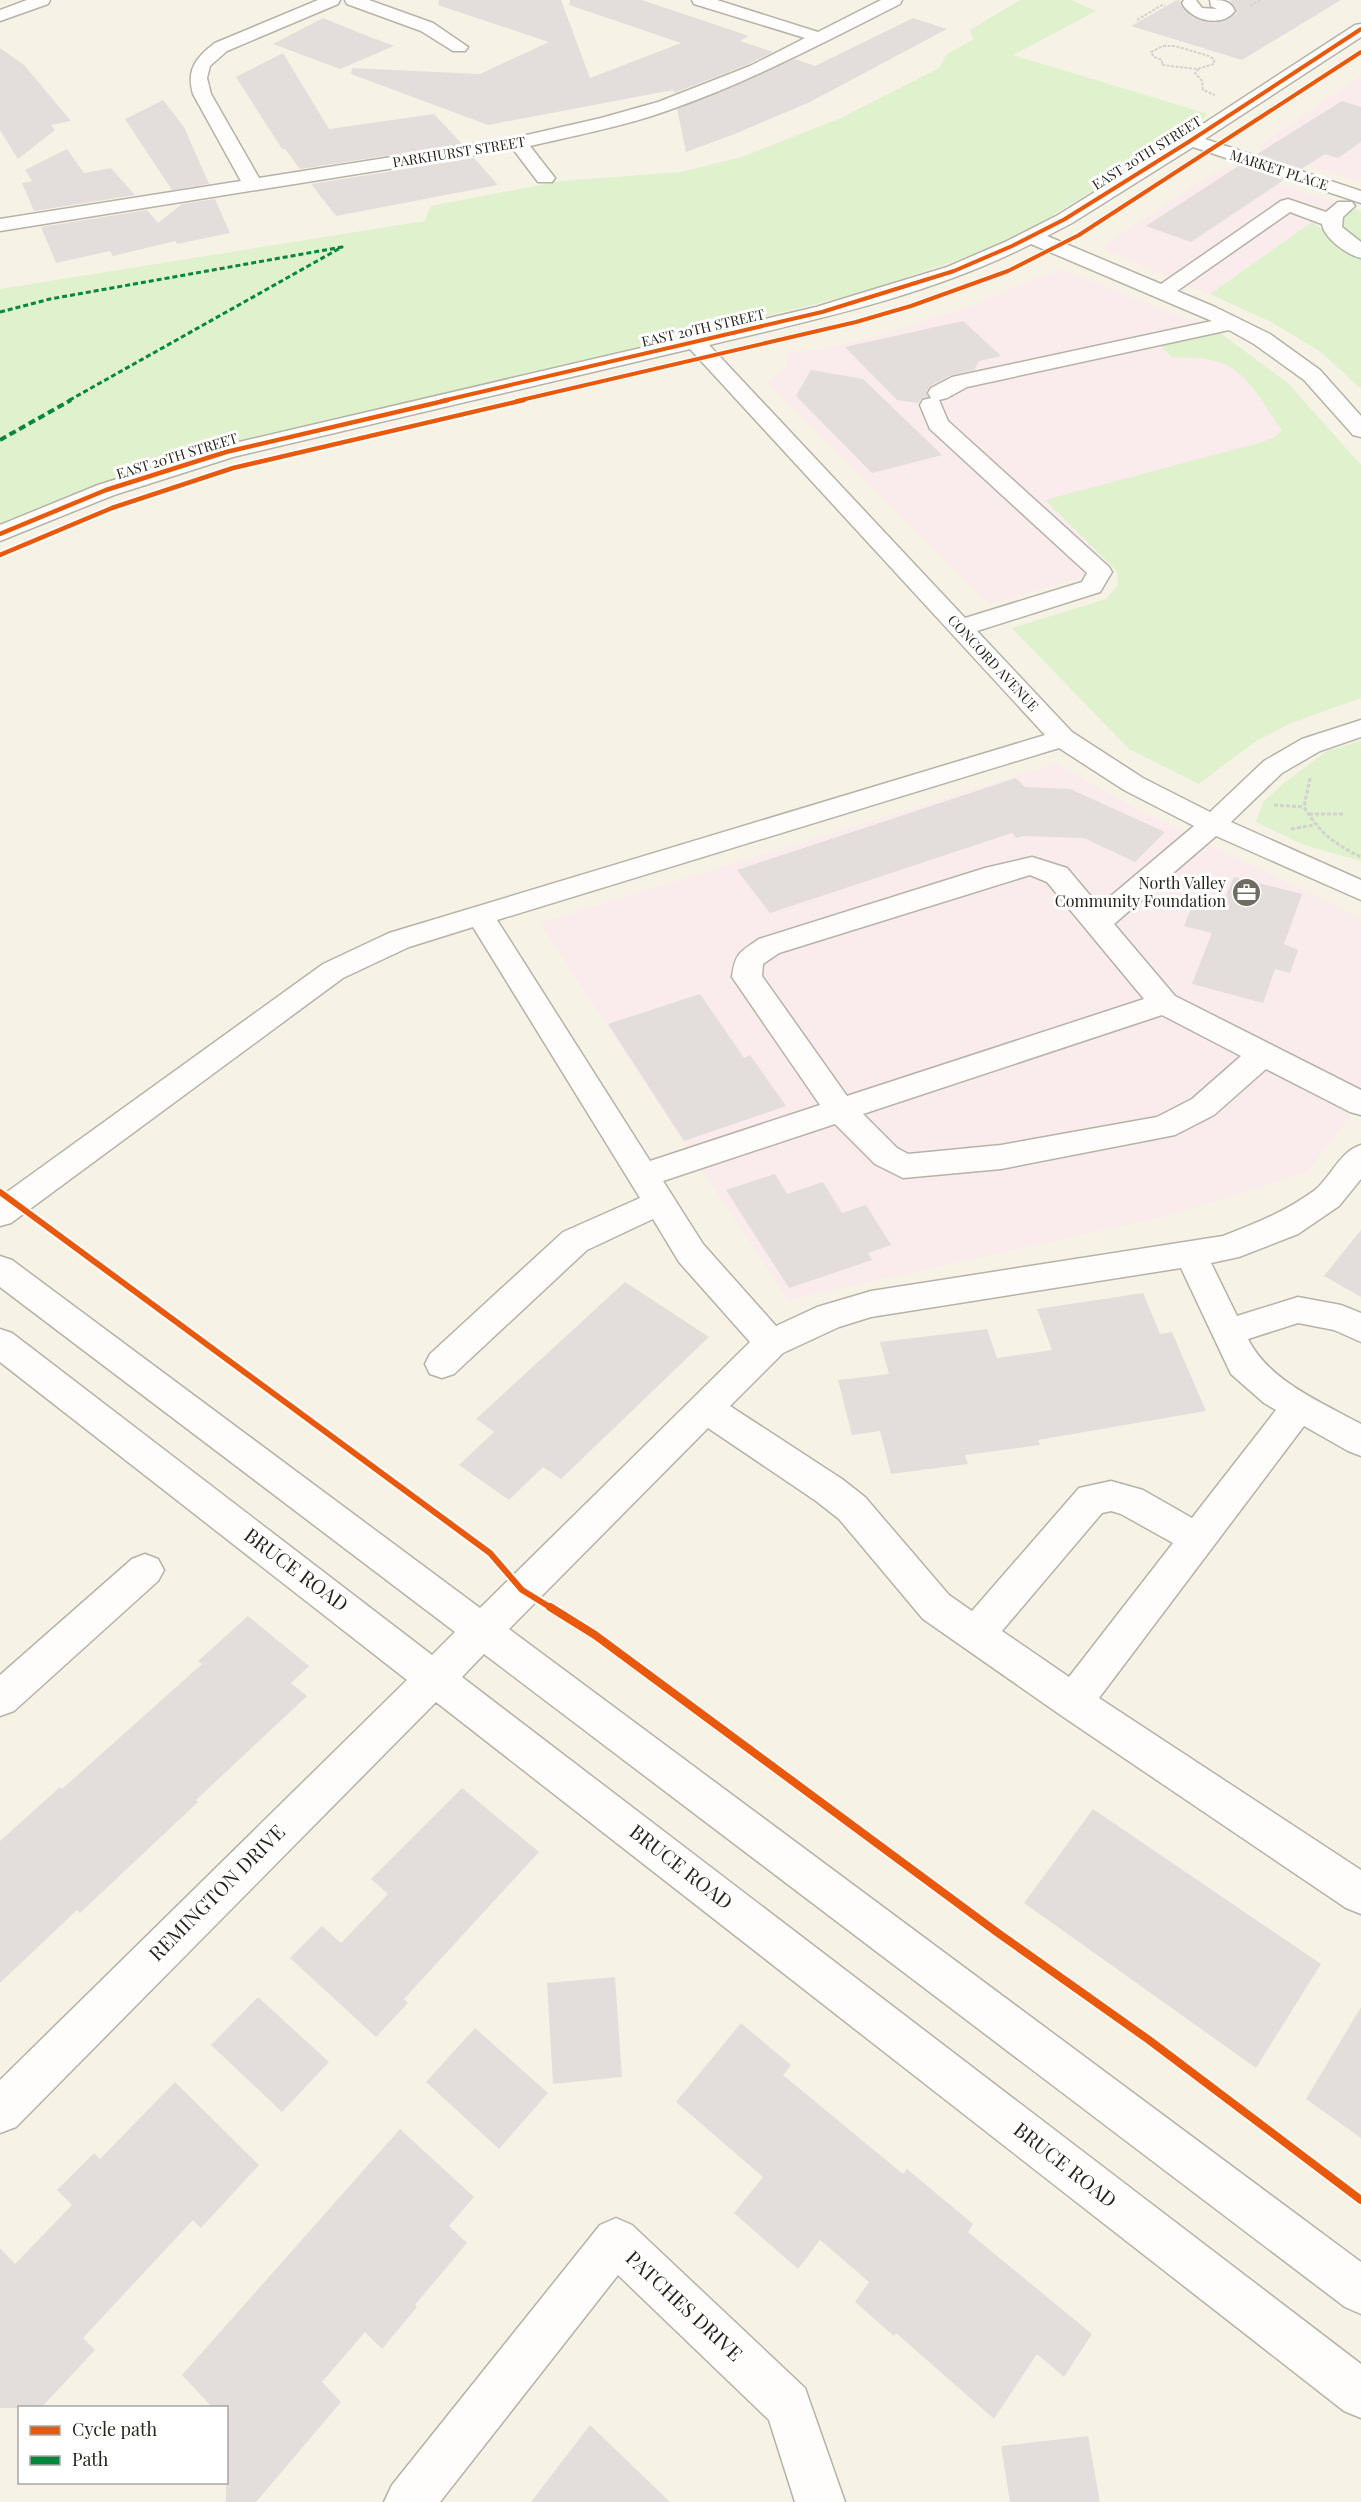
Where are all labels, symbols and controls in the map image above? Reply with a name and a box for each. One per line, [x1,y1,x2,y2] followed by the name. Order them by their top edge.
[1088,111,1205,194] street label: EAST 20TH STREET
[391,132,527,171] street label: PARKHURST STREET
[1227,145,1331,194] street label: MARKET PLACE
[640,304,767,351] street label: EAST 20TH STREET
[114,428,240,483] street label: EAST 20TH STREET
[944,610,1043,715] street label: CONCORD AVENUE
[1055,872,1226,911] place label: North Valley Community Foundation
[1231,876,1263,908] office icon: North Valley Community Foundation
[239,1521,354,1617] street label: BRUCE ROAD
[625,1817,739,1915] street label: BRUCE ROAD
[142,1818,290,1966] street label: REMINGTON DRIVE
[1009,2115,1123,2213] street label: BRUCE ROAD
[621,2244,749,2366] street label: PATCHES DRIVE
[18,2406,228,2484] legend
[72,2417,157,2441] text: Cycle path
[72,2447,109,2471] text: Path

